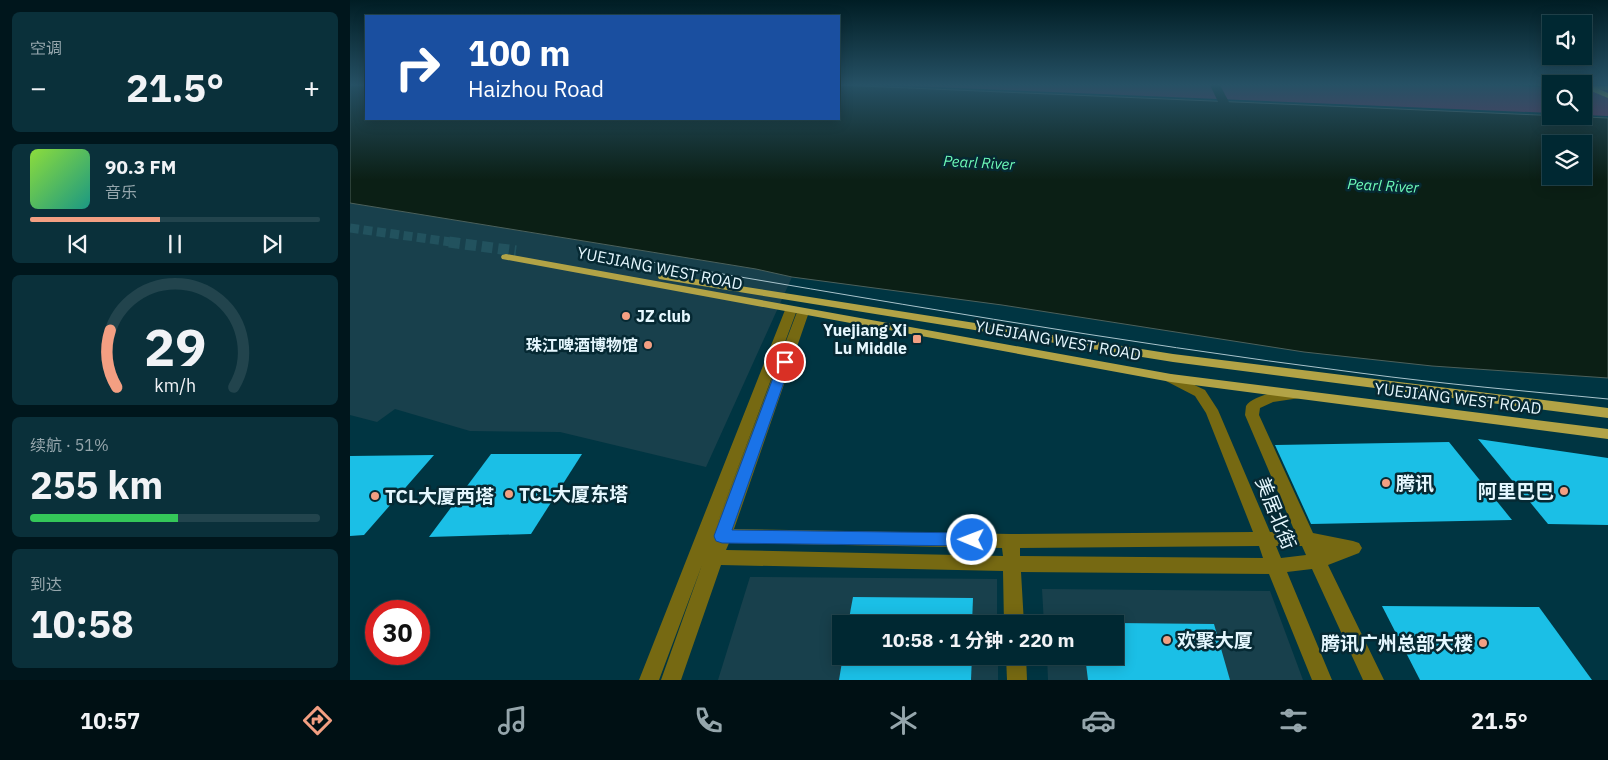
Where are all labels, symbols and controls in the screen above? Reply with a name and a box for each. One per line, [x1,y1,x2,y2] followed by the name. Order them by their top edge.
[1542,15,1592,185] map controls
[1542,15,1592,65] button: sound
[468,30,571,76] text: 100 m
[385,35,450,100] icon: right
[30,38,62,58] text: 空调
[126,63,224,112] text: 21.5°
[30,69,47,106] text: −
[303,69,320,106] text: +
[468,74,604,103] text: Haizhou Road
[1542,75,1592,125] button: search
[1542,135,1592,185] button: layers
[943,151,1016,174] water label: Pearl River
[105,155,176,179] text: 90.3 FM
[1347,174,1420,197] water label: Pearl River
[105,182,137,202] text: 音乐
[64,230,92,258] icon: previous
[161,230,189,258] icon: pause
[258,230,286,258] icon: next
[576,242,744,294] street label: YUEJIANG WEST ROAD
[636,306,691,326] place label: JZ club
[620,310,632,322] marker: JZ club
[144,313,206,380] text: 29
[973,316,1143,364] street label: YUEJIANG WEST ROAD
[823,320,907,358] place label: Yuejiang Xi Lu Middle
[911,333,923,345] marker: Yuejiang Xi Lu Middle
[526,335,638,355] place label: 珠江啤酒博物馆
[642,339,654,351] marker: 珠江啤酒博物馆
[764,341,806,383] pin
[771,348,799,376] icon: arrive
[154,374,196,397] text: km/h
[1373,378,1543,418] street label: YUEJIANG WEST ROAD
[30,435,109,455] text: 续航 · 51%
[30,460,163,509] text: 255 km
[1396,471,1434,495] place label: 腾讯
[1251,473,1301,553] street label: 美居北街
[1380,477,1392,489] marker: 腾讯
[1478,479,1554,503] place label: 阿里巴巴
[519,482,628,506] place label: TCL大厦东塔
[385,484,494,508] place label: TCL大厦西塔
[1558,485,1570,497] marker: 阿里巴巴
[503,488,515,500] marker: TCL大厦东塔
[369,490,381,502] marker: TCL大厦西塔
[945,513,997,565] position arrow
[30,574,62,594] text: 到达
[30,599,134,648] text: 10:58
[365,600,430,665] speed limit sign: 30
[882,628,1074,652] text: 10:58 · 1 分钟 · 220 m
[1177,628,1253,652] place label: 欢聚大厦
[1321,631,1473,655] place label: 腾讯广州总部大楼
[1161,634,1173,646] marker: 欢聚大厦
[1477,637,1489,649] marker: 腾讯广州总部大楼
[300,703,335,738] icon: directions
[495,703,530,738] icon: music
[691,703,726,738] icon: phone
[886,703,921,738] icon: climate
[1081,703,1116,738] icon: car
[1276,703,1311,738] icon: filters
[80,706,140,735] text: 10:57
[1471,706,1528,735] text: 21.5°

